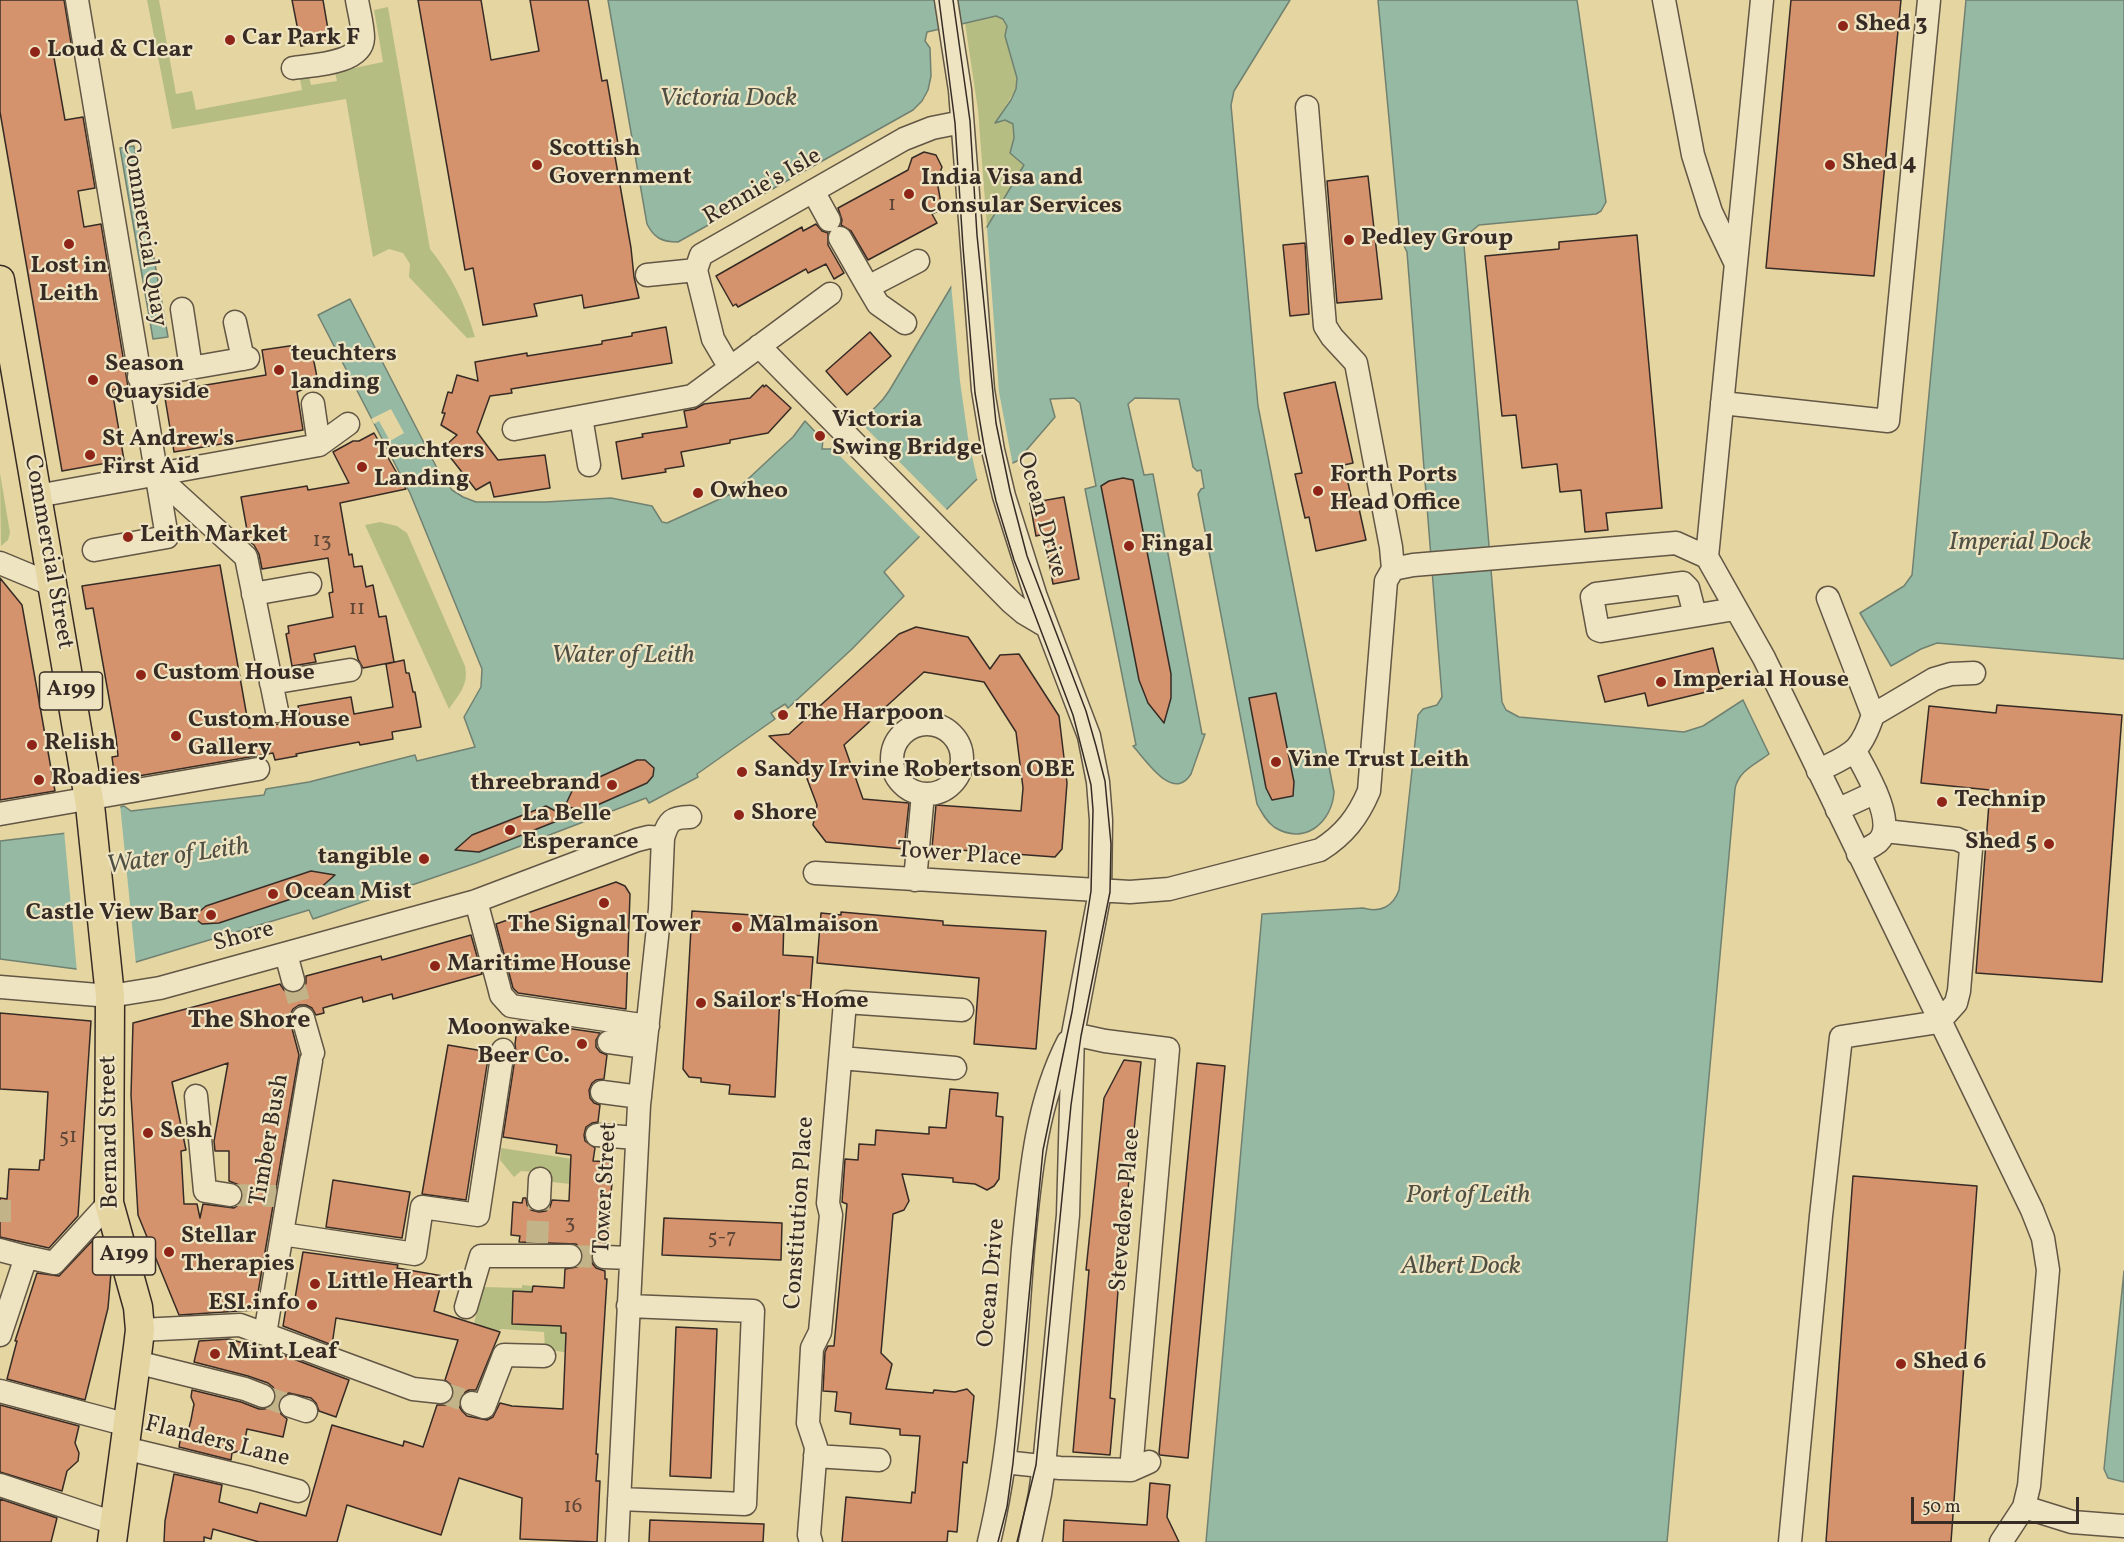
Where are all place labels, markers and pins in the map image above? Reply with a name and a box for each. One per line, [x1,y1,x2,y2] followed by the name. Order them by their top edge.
[1855,12,1928,40] place label: Shed 3
[1836,19,1850,33] marker: Shed 3
[242,26,360,54] place label: Car Park F
[223,33,237,47] marker: Car Park F
[47,38,193,66] place label: Loud & Clear
[28,45,42,59] marker: Loud & Clear
[549,137,692,193] place label: Scottish Government
[1842,151,1917,179] place label: Shed 4
[530,158,544,172] marker: Scottish Government
[1823,158,1837,172] marker: Shed 4
[921,166,1122,222] place label: India Visa and Consular Services
[902,187,916,201] marker: India Visa and Consular Services
[1361,226,1513,254] place label: Pedley Group
[1342,233,1356,247] marker: Pedley Group
[62,237,76,251] marker: Lost in Leith
[30,254,108,310] place label: Lost in Leith
[291,342,397,398] place label: teuchters landing
[105,352,209,408] place label: Season Quayside
[272,363,286,377] marker: teuchters landing
[86,373,100,387] marker: Season Quayside
[832,408,982,464] place label: Victoria Swing Bridge
[102,427,234,483] place label: St Andrew's First Aid
[813,429,827,443] marker: Victoria Swing Bridge
[374,439,485,495] place label: Teuchters Landing
[83,448,97,462] marker: St Andrew's First Aid
[355,460,369,474] marker: Teuchters Landing
[1330,463,1460,519] place label: Forth Ports Head Office
[710,479,788,507] place label: Owheo
[1311,484,1325,498] marker: Forth Ports Head Office
[691,486,705,500] marker: Owheo
[140,523,288,551] place label: Leith Market
[121,530,135,544] marker: Leith Market
[1141,532,1213,560] place label: Fingal
[1122,539,1136,553] marker: Fingal
[153,661,315,689] place label: Custom House
[134,668,148,682] marker: Custom House
[1673,668,1849,696] place label: Imperial House
[1654,675,1668,689] marker: Imperial House
[795,701,944,729] place label: The Harpoon
[188,708,350,764] place label: Custom House Gallery
[776,708,790,722] marker: The Harpoon
[169,729,183,743] marker: Custom House Gallery
[44,731,116,759] place label: Relish
[25,738,39,752] marker: Relish
[1288,748,1469,776] place label: Vine Trust Leith
[1269,755,1283,769] marker: Vine Trust Leith
[754,758,1075,786] place label: Sandy Irvine Robertson OBE
[735,765,749,779] marker: Sandy Irvine Robertson OBE
[51,766,140,794] place label: Roadies
[471,771,600,799] place label: threebrand
[32,773,46,787] marker: Roadies
[605,778,619,792] marker: threebrand
[1954,788,2046,816] place label: Technip
[1935,795,1949,809] marker: Technip
[751,801,817,829] place label: Shore
[522,802,639,858] place label: La Belle Esperance
[732,808,746,822] marker: Shore
[503,823,517,837] marker: La Belle Esperance
[1965,830,2037,858] place label: Shed 5
[2042,837,2056,851] marker: Shed 5
[318,845,412,873] place label: tangible
[417,852,431,866] marker: tangible
[285,880,412,908] place label: Ocean Mist
[266,887,280,901] marker: Ocean Mist
[597,896,611,910] marker: The Signal Tower
[25,901,199,929] place label: Castle View Bar
[204,908,218,922] marker: Castle View Bar
[507,913,701,941] place label: The Signal Tower
[749,913,879,941] place label: Malmaison
[730,920,744,934] marker: Malmaison
[447,952,631,980] place label: Maritime House
[428,959,442,973] marker: Maritime House
[713,989,869,1017] place label: Sailor's Home
[694,996,708,1010] marker: Sailor's Home
[447,1016,570,1072] place label: Moonwake Beer Co.
[575,1037,589,1051] marker: Moonwake Beer Co.
[160,1119,212,1147] place label: Sesh
[141,1126,155,1140] marker: Sesh
[181,1224,295,1280] place label: Stellar Therapies
[162,1245,176,1259] marker: Stellar Therapies
[327,1270,473,1298] place label: Little Hearth
[308,1277,322,1291] marker: Little Hearth
[208,1291,300,1319] place label: ESI.info
[305,1298,319,1312] marker: ESI.info
[227,1340,337,1368] place label: Mint Leaf
[208,1347,222,1361] marker: Mint Leaf
[1913,1350,1987,1378] place label: Shed 6
[1894,1357,1908,1371] marker: Shed 6

